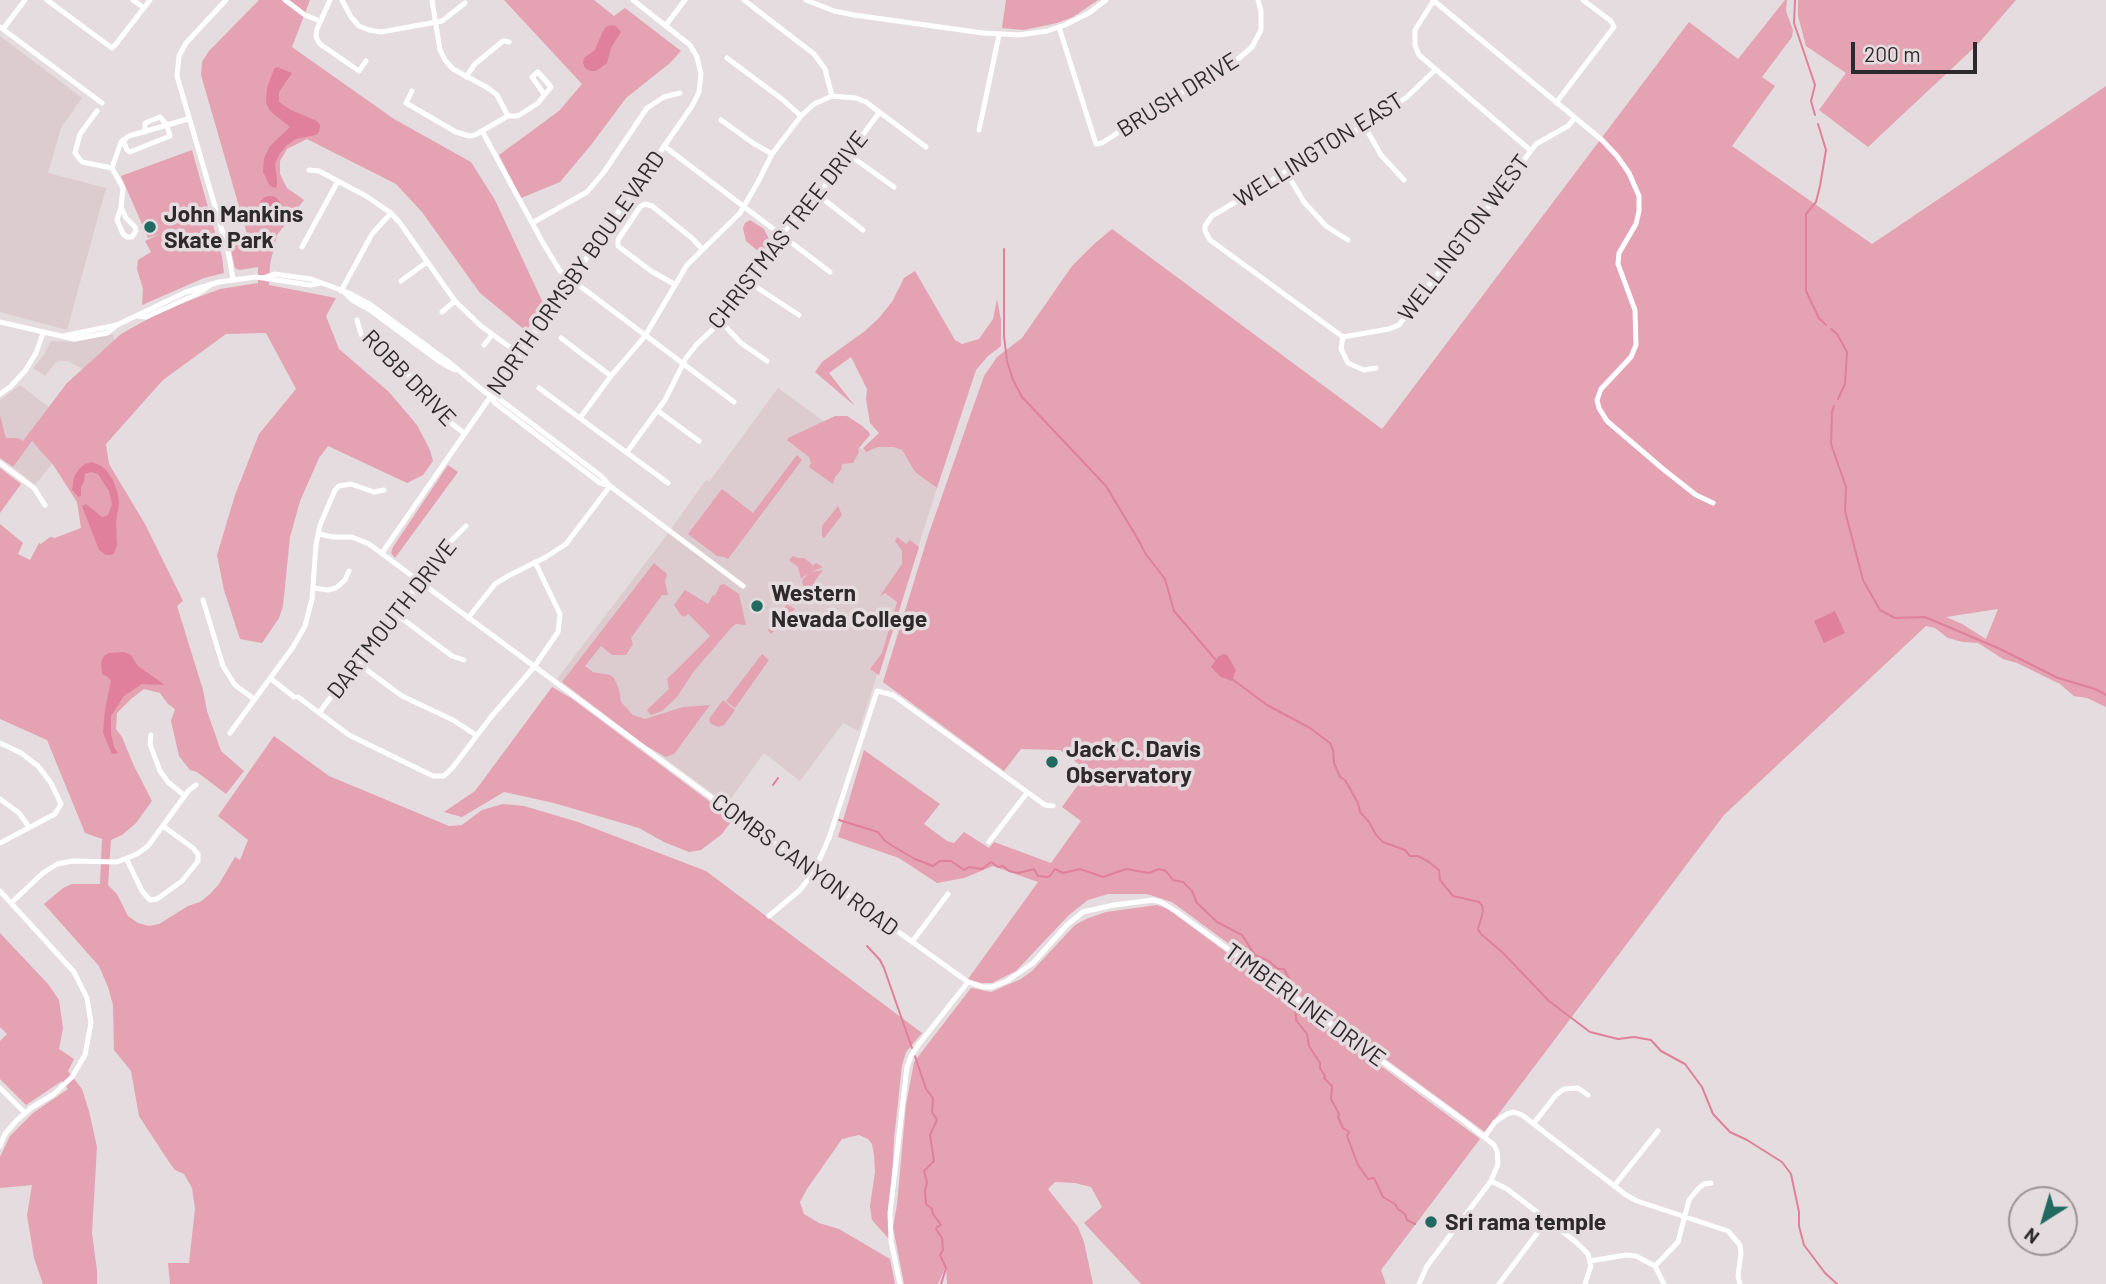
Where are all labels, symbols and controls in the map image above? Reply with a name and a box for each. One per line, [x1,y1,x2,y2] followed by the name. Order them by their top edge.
[1854,28,1980,72] scale bar
[1864,41,1921,66] text: 200 m
[1112,47,1244,143] street label: BRUSH DRIVE
[1229,87,1409,213] street label: WELLINGTON EAST
[702,125,874,335] street label: CHRISTMAS TREE DRIVE
[481,146,671,400] street label: NORTH ORMSBY BOULEVARD
[1392,149,1536,327] street label: WELLINGTON WEST
[164,200,303,254] place label: John Mankins Skate Park
[142,219,158,235] marker: John Mankins Skate Park
[356,324,462,432] street label: ROBB DRIVE
[321,534,463,704] street label: DARTMOUTH DRIVE
[771,579,927,633] place label: Western Nevada College
[749,598,765,614] marker: Western Nevada College
[1066,735,1201,789] place label: Jack C. Davis Observatory
[1044,754,1060,770] marker: Jack C. Davis Observatory
[706,788,904,942] street label: COMBS CANYON ROAD
[1219,937,1391,1073] street label: TIMBERLINE DRIVE
[2008,1186,2078,1256] north arrow
[1445,1208,1606,1236] place label: Sri rama temple
[1423,1214,1439,1230] marker: Sri rama temple
[2019,1224,2043,1250] text: N

